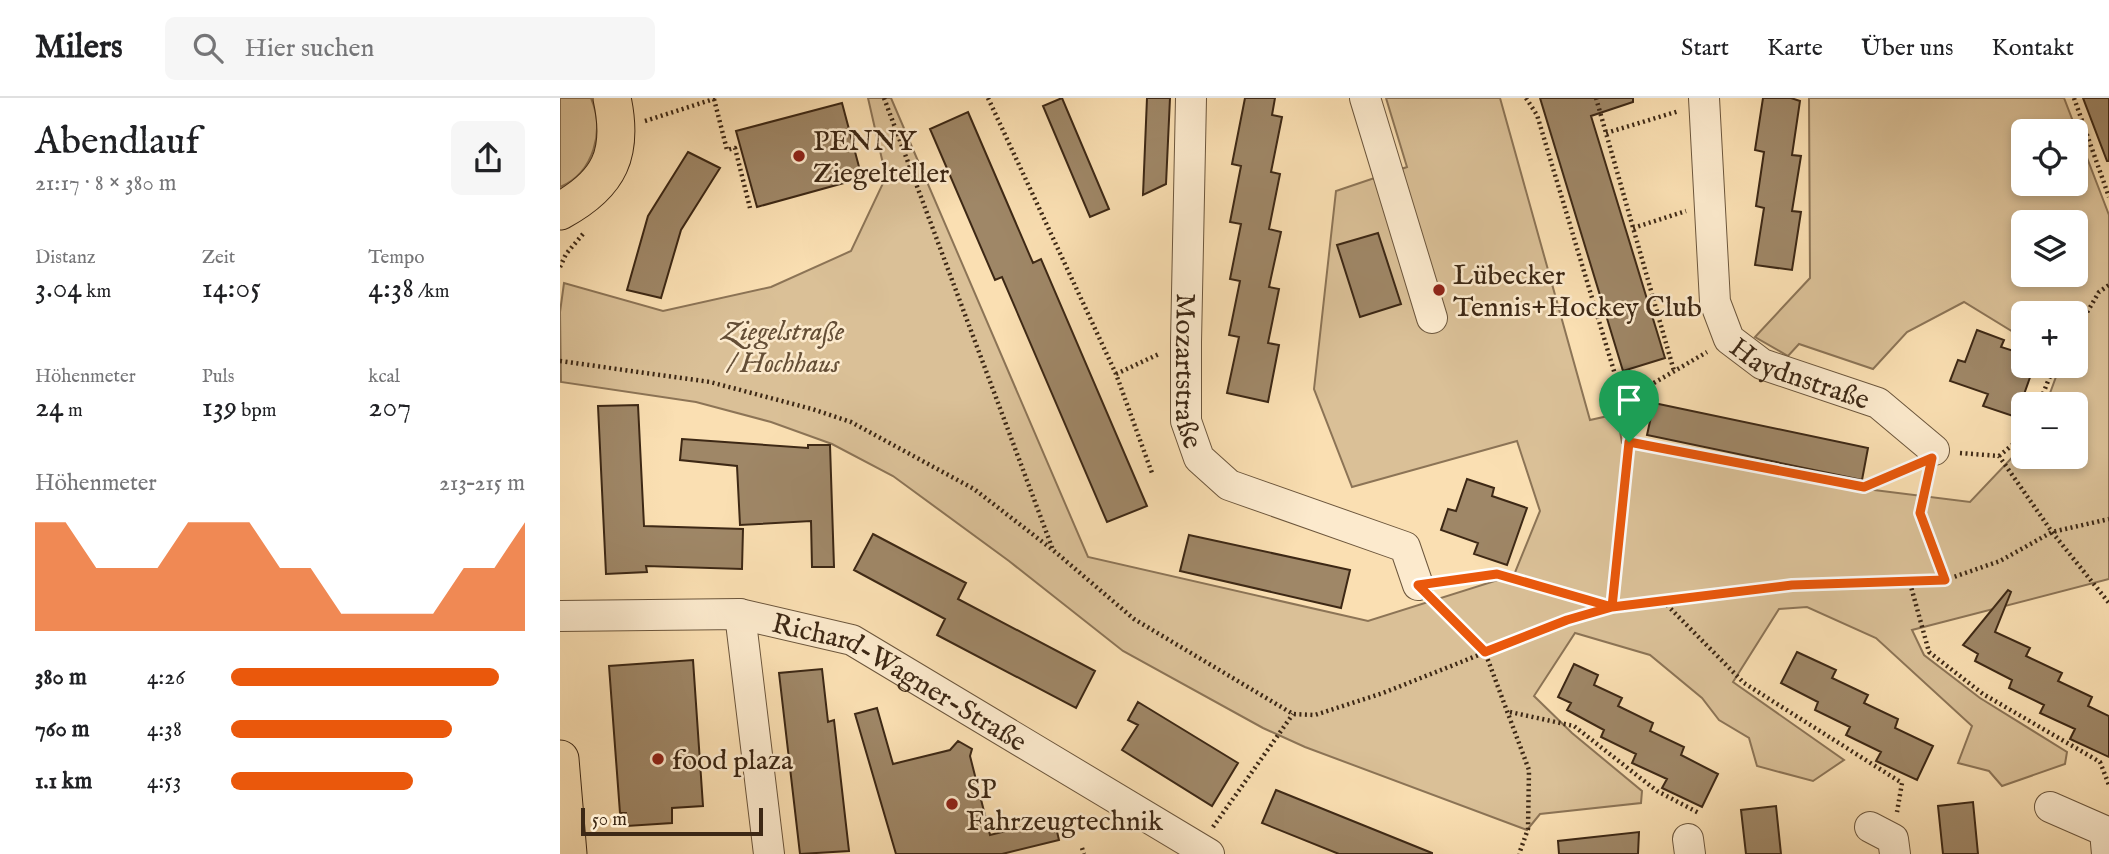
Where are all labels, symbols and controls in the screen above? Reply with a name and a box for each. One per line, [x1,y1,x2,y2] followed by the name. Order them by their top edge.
[165,17,655,80] search box
[35,27,123,69] text: Milers
[189,29,227,67] icon: search
[245,32,374,65] text: Hier suchen
[1681,33,1729,64] text: Start
[1767,33,1823,64] text: Karte
[1861,33,1953,64] text: Über uns
[1991,33,2074,64] text: Kontakt
[35,119,199,167] text: Abendlauf
[2011,119,2088,469] map controls
[2011,119,2088,196] button: locate
[451,121,525,195] button: share
[813,125,949,192] place label: PENNY Ziegelteller
[791,148,807,164] marker: PENNY Ziegelteller
[35,169,177,198] text: 21:17 · 8 × 380 m
[2011,210,2088,287] button: layers
[35,246,96,270] text: Distanz
[202,246,235,270] text: Zeit
[368,246,424,270] text: Tempo
[1453,259,1702,326] place label: Lübecker Tennis+Hockey Club
[35,270,82,308] text: 3.04
[202,270,261,308] text: 14:05
[368,270,414,308] text: 4:38
[82,280,111,304] text: km
[414,280,449,304] text: /km
[1431,282,1447,298] marker: Lübecker Tennis+Hockey Club
[1166,293,1209,454] street label: Mozartstraße
[2011,301,2088,378] button: +
[720,315,845,382] park label: Ziegelstraße / Hochhaus
[1722,331,1874,419] street label: Haydnstraße
[35,365,136,389] text: Höhenmeter
[202,365,234,389] text: Puls
[368,365,400,389] text: kcal
[1599,370,1659,442] pin
[1610,381,1648,419] icon: arrive
[35,389,64,427] text: 24
[202,389,237,427] text: 139
[368,389,411,427] text: 207
[2011,392,2088,469] button: −
[64,399,83,423] text: m
[237,399,276,423] text: bpm
[35,469,157,498] text: Höhenmeter
[439,469,525,498] text: 213–215 m
[768,607,1033,761] street label: Richard-Wagner-Straße
[35,663,87,692] text: 380 m
[147,663,185,692] text: 4:26
[35,715,90,744] text: 760 m
[147,715,182,744] text: 4:38
[672,744,794,779] place label: food plaza
[650,751,666,767] marker: food plaza
[35,767,92,796] text: 1.1 km
[147,767,181,796] text: 4:53
[966,773,1164,840] place label: SP Fahrzeugtechnik
[944,796,960,812] marker: SP Fahrzeugtechnik
[581,805,763,837] scale bar
[592,808,627,832] text: 50 m

